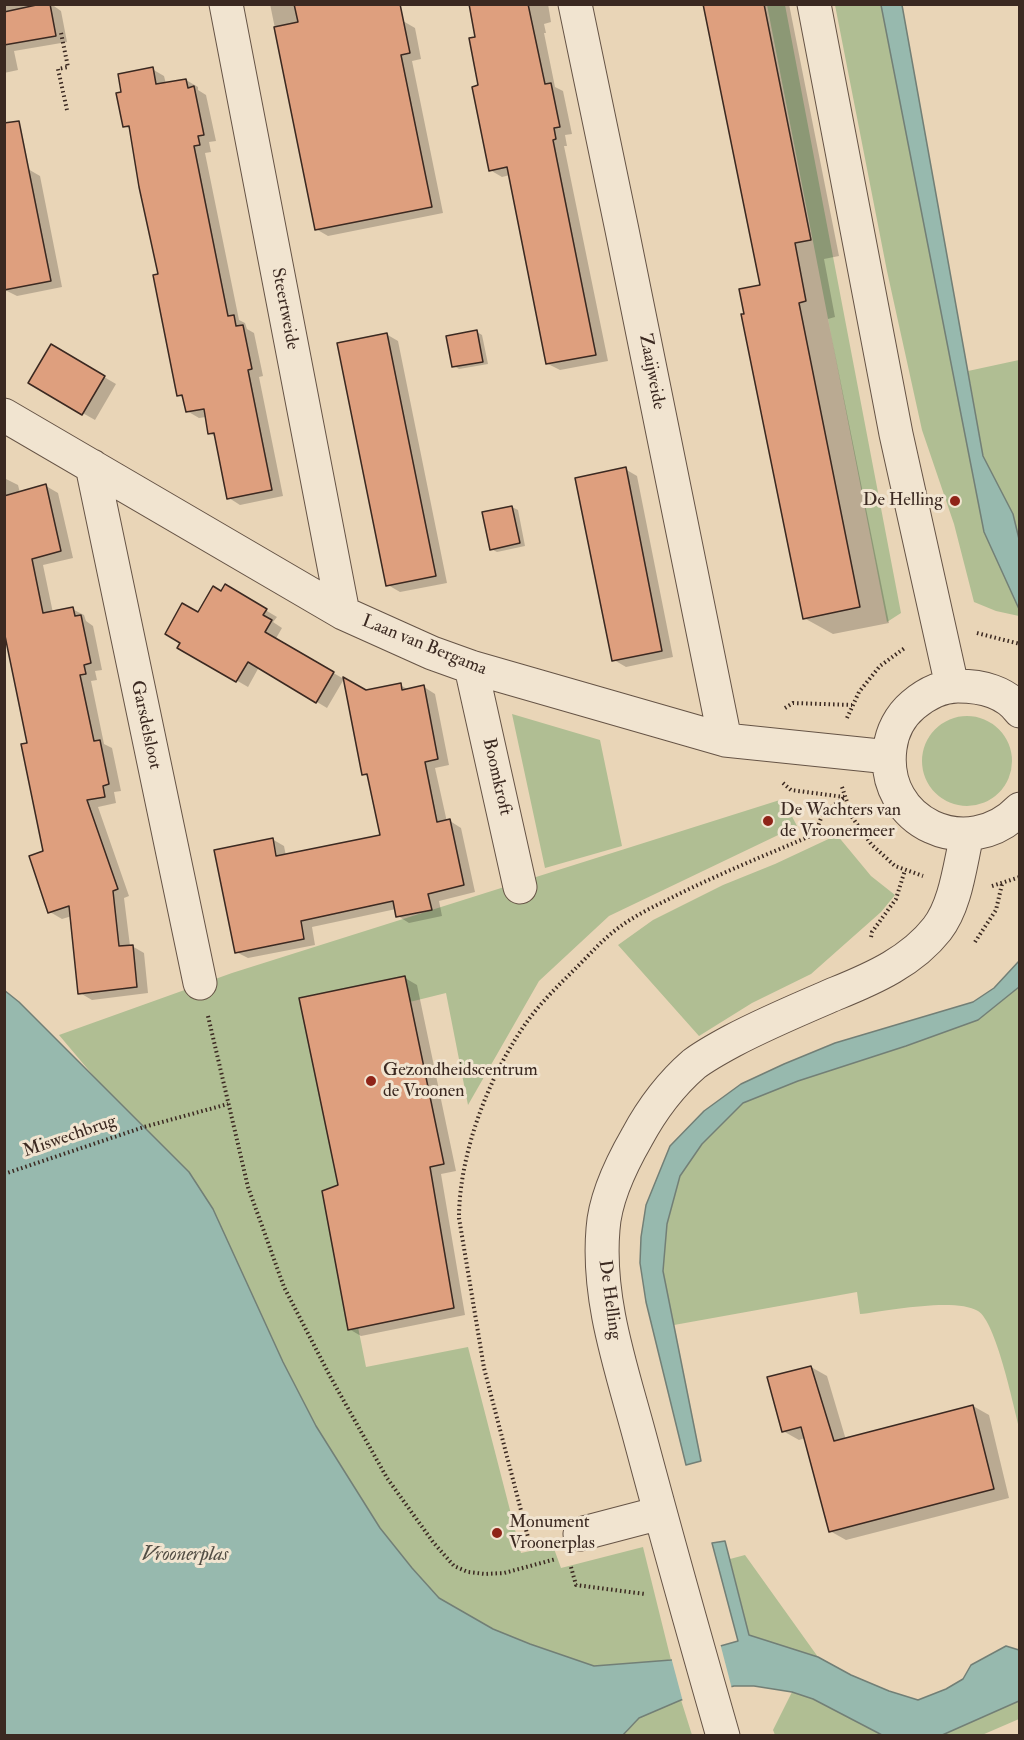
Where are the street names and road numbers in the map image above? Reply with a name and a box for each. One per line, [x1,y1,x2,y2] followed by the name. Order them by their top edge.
[265,266,303,352] street label: Steertweide
[633,332,669,412] street label: Zaaijweide
[358,611,490,681] street label: Laan van Bergama
[125,679,165,771] street label: Garsdelsloot
[477,736,515,818] street label: Boomkroft
[21,1111,119,1163] street label: Miswechbrug
[593,1259,625,1341] street label: De Helling

